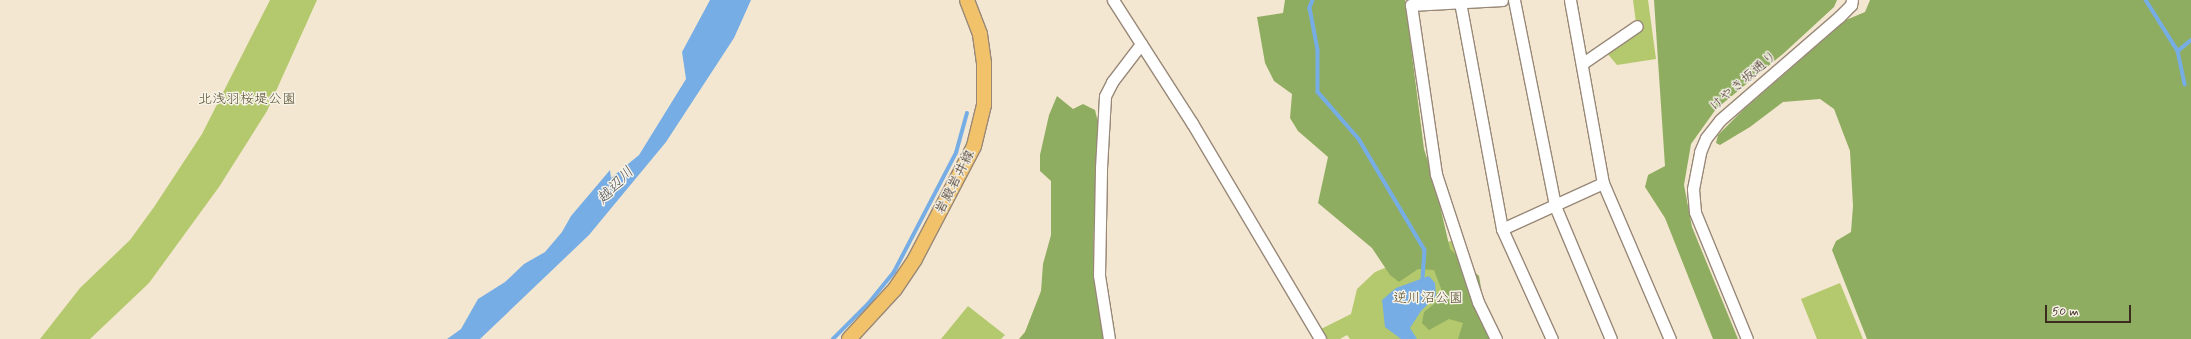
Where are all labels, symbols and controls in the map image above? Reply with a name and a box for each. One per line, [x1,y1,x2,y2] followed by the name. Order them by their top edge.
[1706,47,1780,115] street label: けやき坂通り
[198,91,296,107] park label: 北浅羽桜堤公園
[932,147,978,217] street label: 岩殿岩井線
[594,164,638,208] water label: 越辺川
[1393,290,1463,306] park label: 逆川沼公園
[2047,297,2133,323] scale bar
[2052,304,2079,320] text: 50 m

